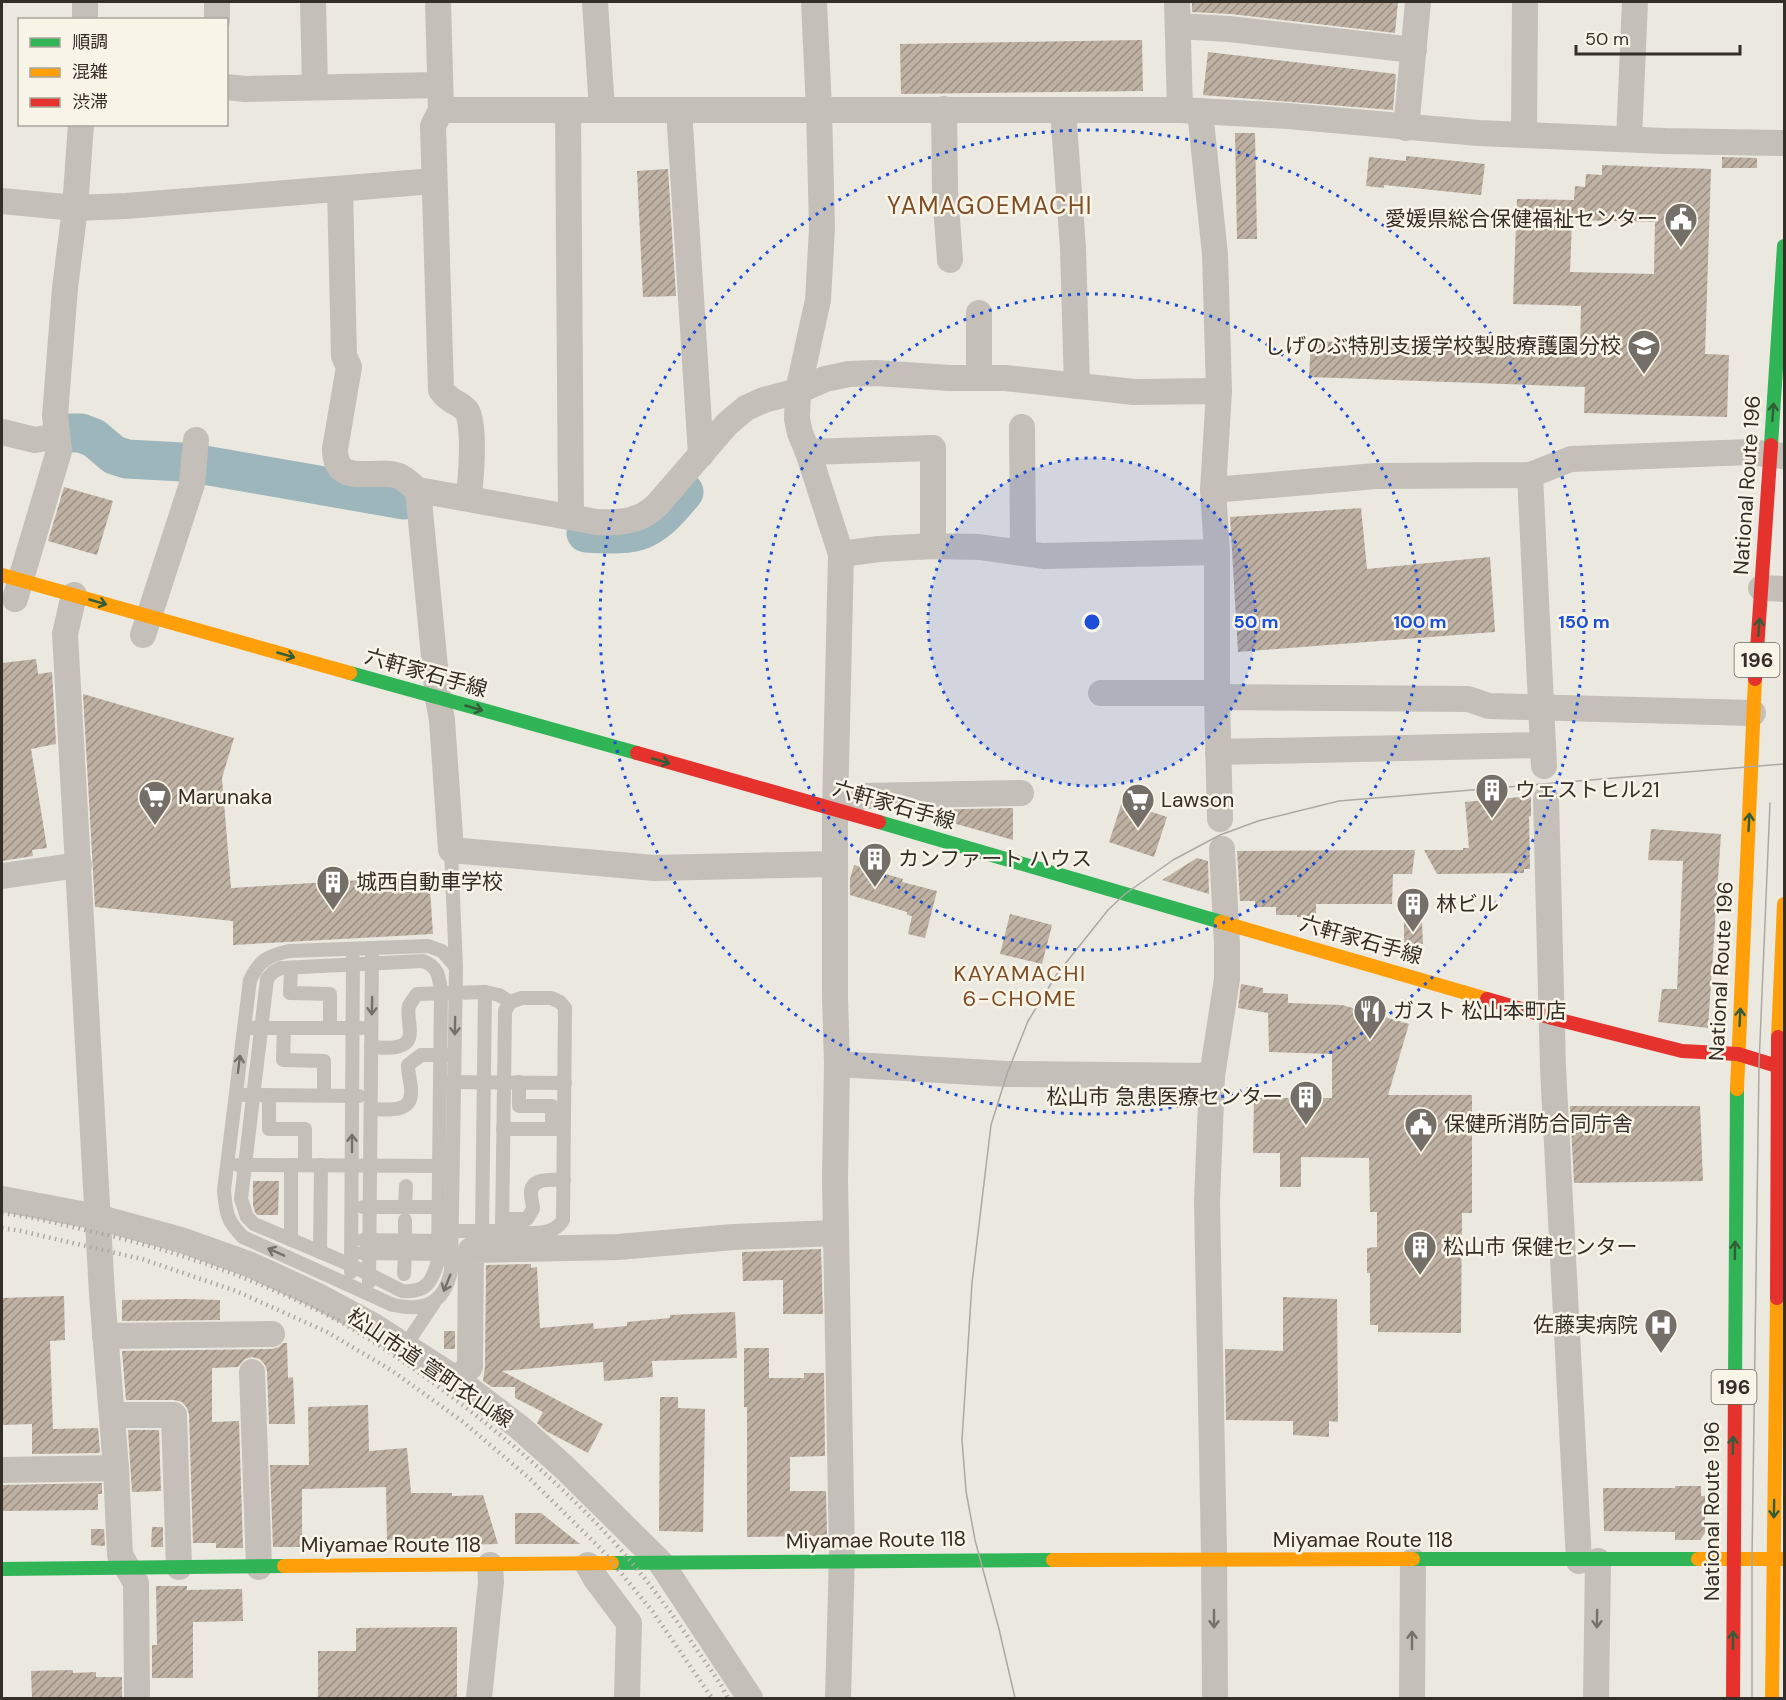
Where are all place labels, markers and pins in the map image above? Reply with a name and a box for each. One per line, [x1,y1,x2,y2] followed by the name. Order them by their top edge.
[1663,201,1699,248] public building icon: 愛媛県総合保健福祉センター
[1385,205,1658,233] place label: 愛媛県総合保健福祉センター
[1626,328,1662,375] school or university icon: しげのぶ特別支援学校製肢療護園分校
[1264,332,1621,360] place label: しげのぶ特別支援学校製肢療護園分校
[1082,612,1102,632] centre of rings
[1474,772,1510,819] building icon: ウェストヒル21
[1515,776,1660,804] place label: ウェストヒル21
[137,779,173,826] supermarket icon: Marunaka
[1120,782,1156,829] supermarket icon: Lawson
[178,783,272,811] place label: Marunaka
[1161,786,1234,814] place label: Lawson
[857,841,893,888] building icon: カンファート ハウス
[898,845,1092,873] place label: カンファート ハウス
[315,864,351,911] building icon: 城西自動車学校
[356,868,503,896] place label: 城西自動車学校
[1395,886,1431,933] building icon: 林ビル
[1436,890,1499,918] place label: 林ビル
[1352,993,1388,1040] restaurant icon: ガスト 松山本町店
[1393,997,1567,1025] place label: ガスト 松山本町店
[1288,1079,1324,1126] building icon: 松山市 急患医療センター
[1046,1083,1283,1111] place label: 松山市 急患医療センター
[1403,1106,1439,1153] public building icon: 保健所消防合同庁舎
[1444,1110,1633,1138] place label: 保健所消防合同庁舎
[1402,1229,1438,1276] building icon: 松山市 保健センター
[1443,1233,1638,1261] place label: 松山市 保健センター
[1643,1307,1679,1354] hospital icon: 佐藤実病院
[1533,1311,1638,1339] place label: 佐藤実病院

